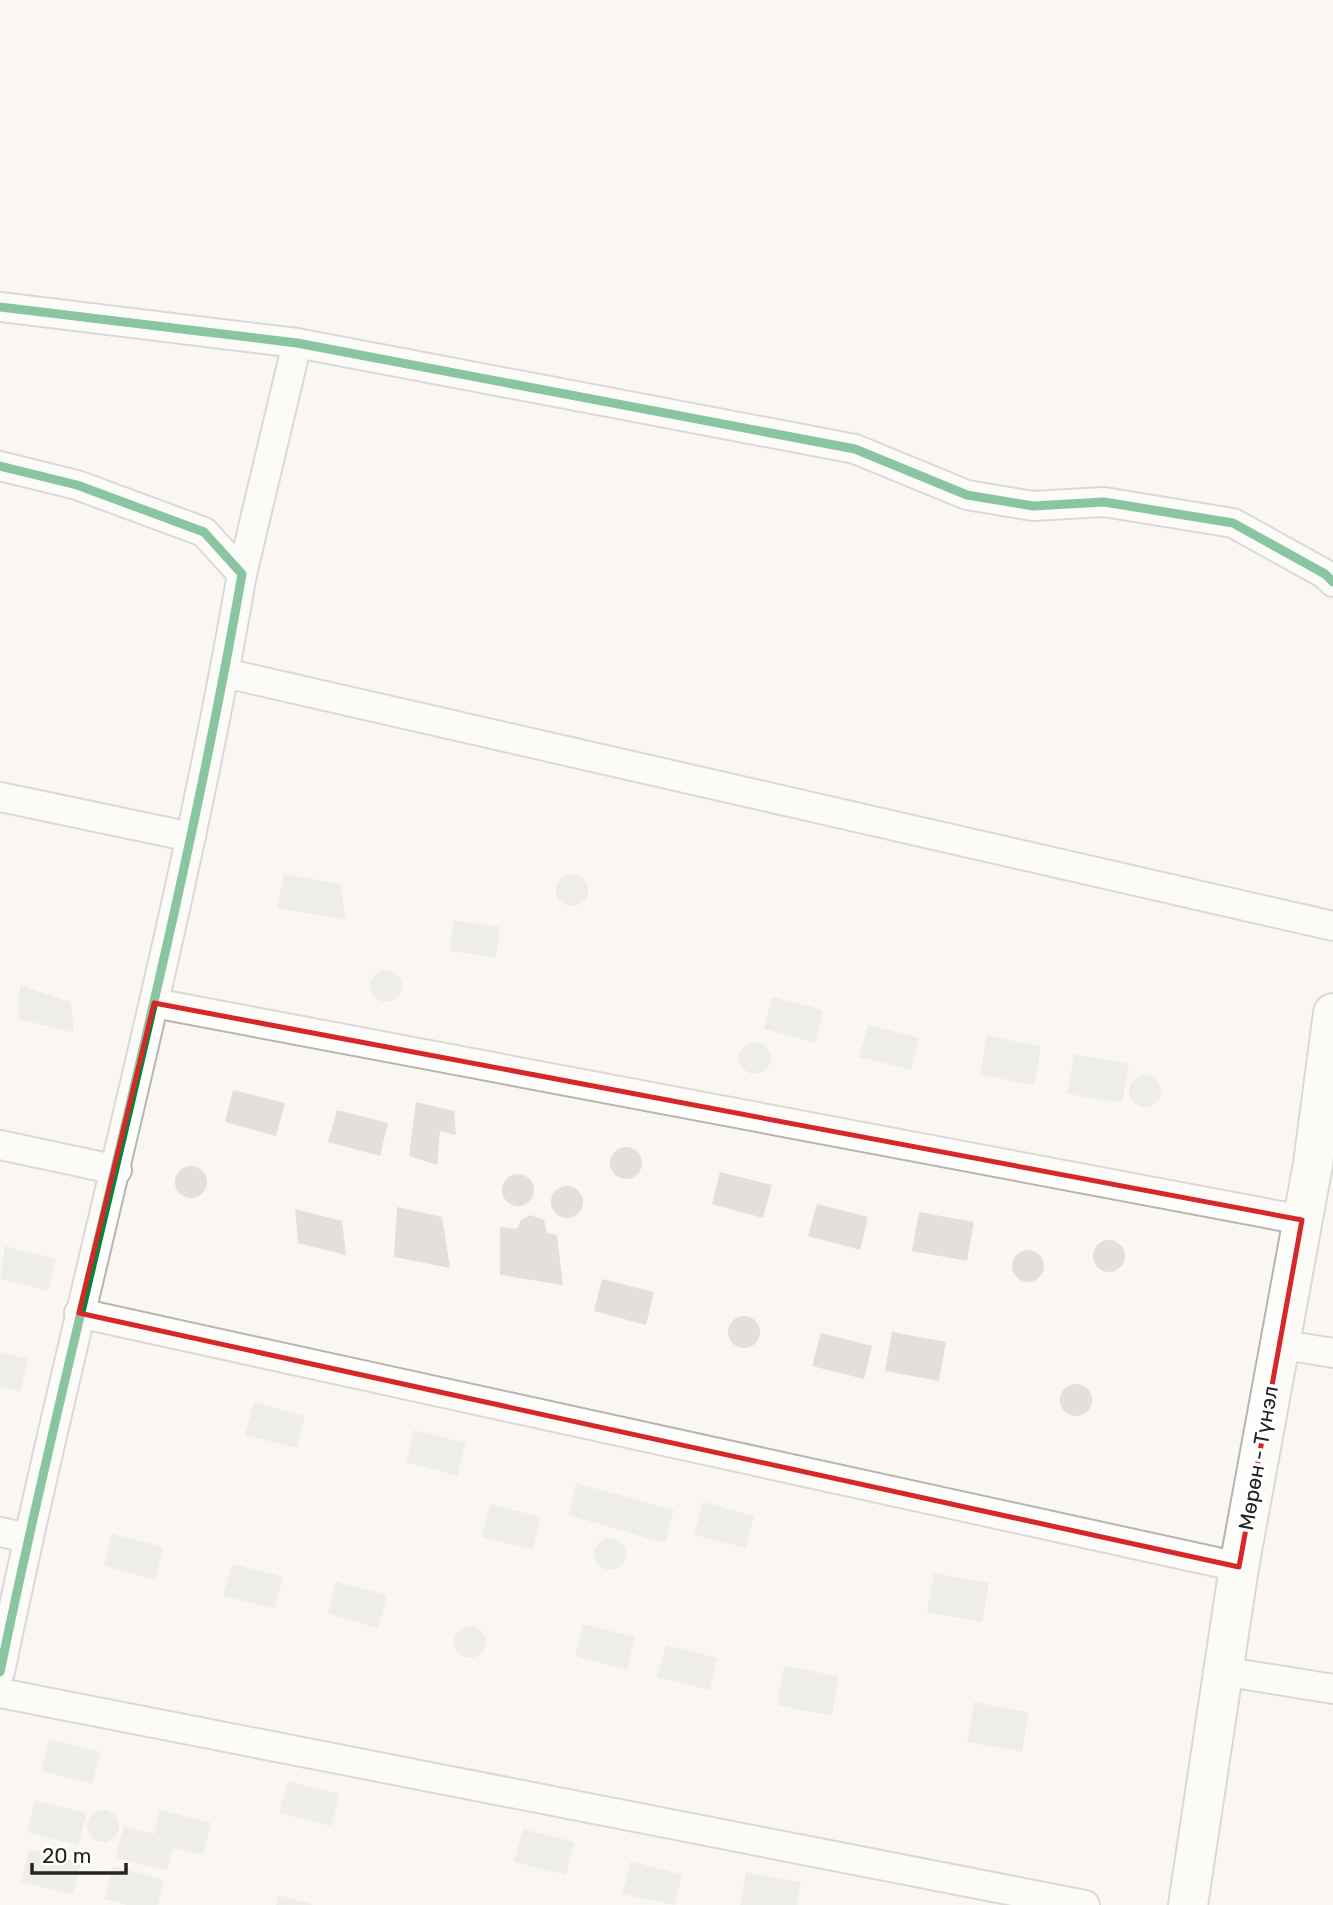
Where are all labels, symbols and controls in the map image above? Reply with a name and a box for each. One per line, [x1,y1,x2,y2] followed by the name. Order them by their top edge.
[1233,1384,1283,1532] street label: Мөрөн - Түнэл
[32,1832,126,1876] scale bar
[42,1843,91,1868] text: 20 m

